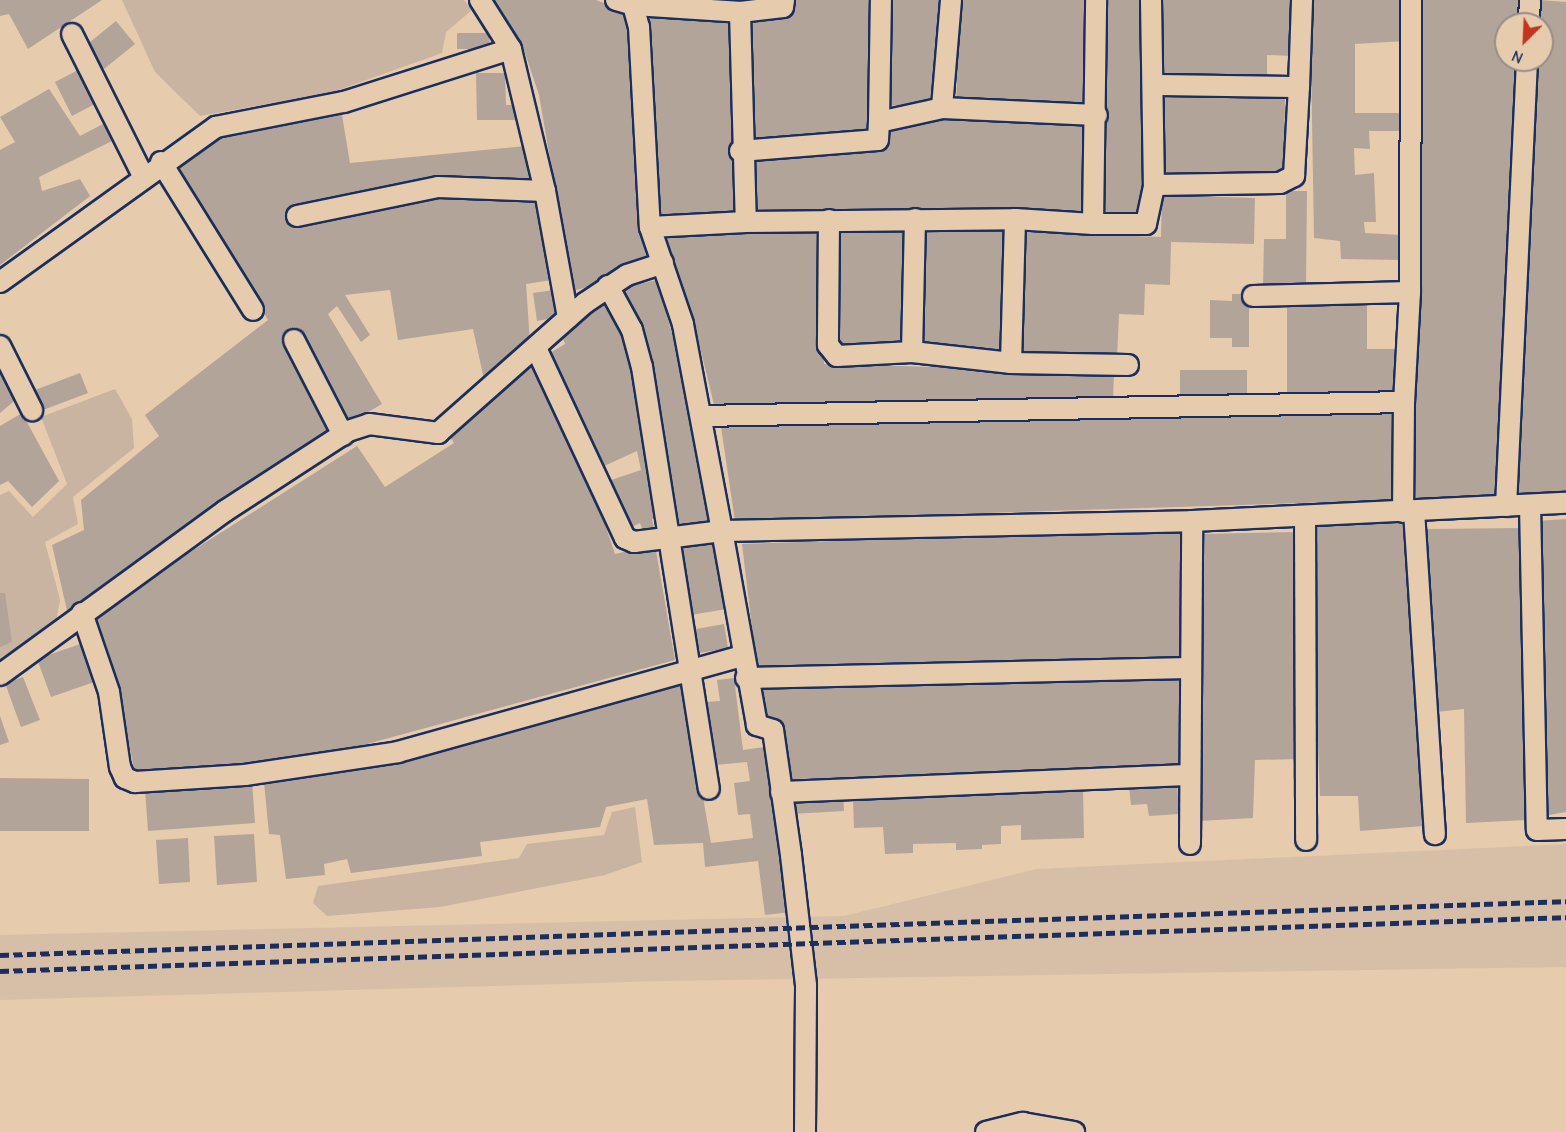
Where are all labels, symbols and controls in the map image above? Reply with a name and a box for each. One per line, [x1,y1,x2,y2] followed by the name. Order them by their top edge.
[1494,12,1554,72] north arrow
[1509,46,1526,67] text: N

